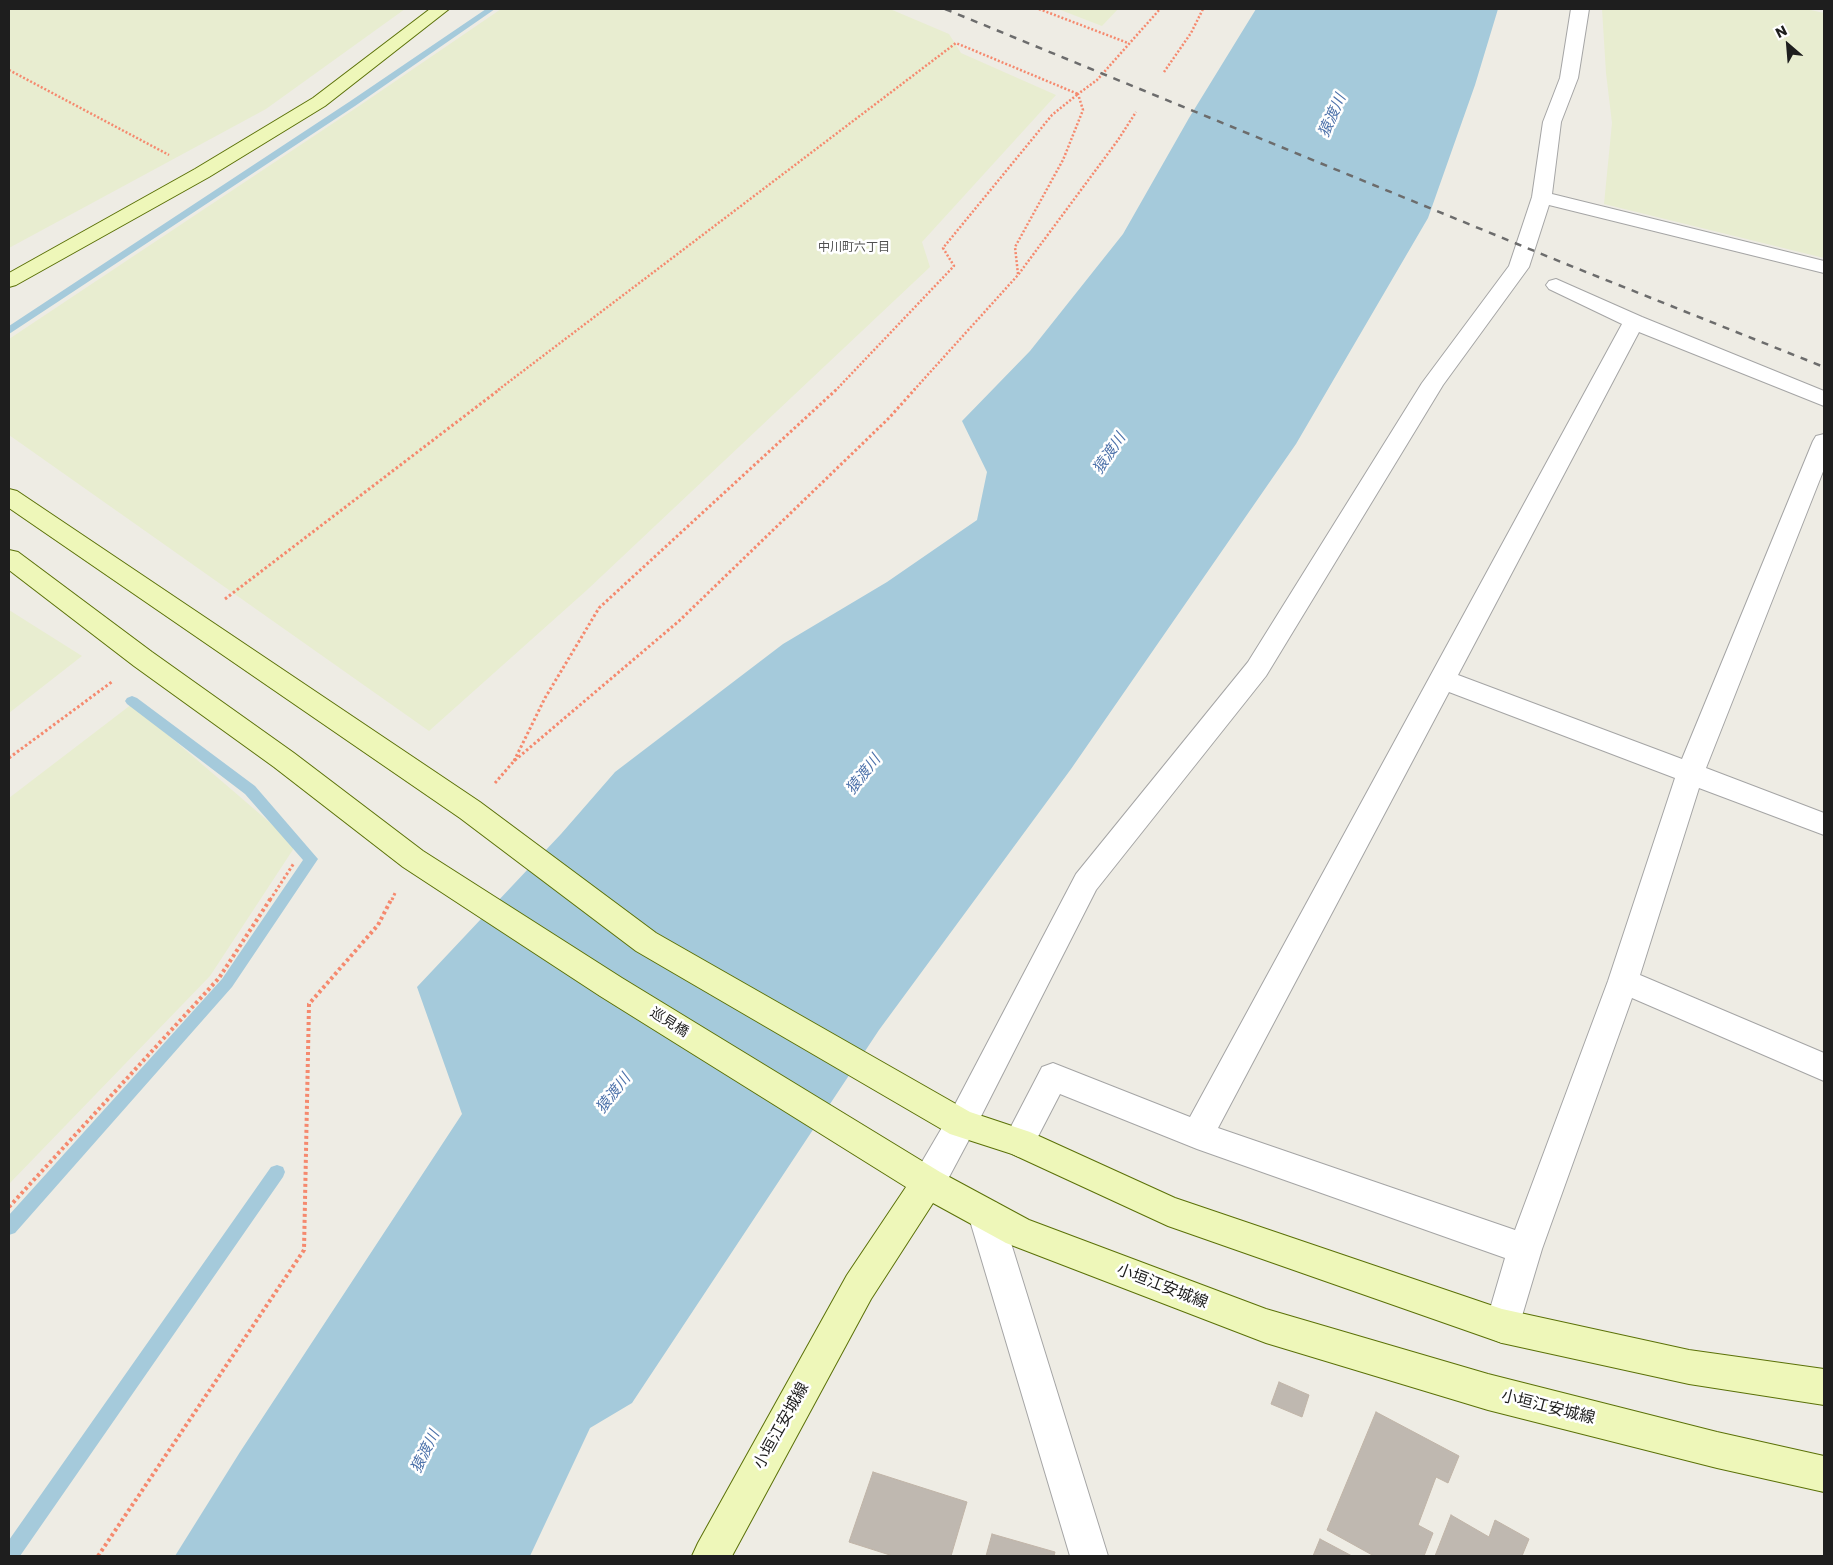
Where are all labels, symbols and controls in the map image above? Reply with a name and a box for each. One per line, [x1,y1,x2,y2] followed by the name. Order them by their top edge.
[1763,20,1813,70] north arrow
[1772,20,1790,43] text: N
[1316,92,1350,140] water label: 猿渡川
[818,241,890,255] district label: 中川町六丁目
[1090,430,1130,478] water label: 猿渡川
[843,752,885,798] water label: 猿渡川
[647,1005,691,1041] street label: 巡見橋
[593,1071,635,1117] water label: 猿渡川
[1114,1261,1210,1313] street label: 小垣江安城線
[750,1379,814,1473] street label: 小垣江安城線
[1499,1387,1597,1429] street label: 小垣江安城線
[408,1428,444,1476] water label: 猿渡川

